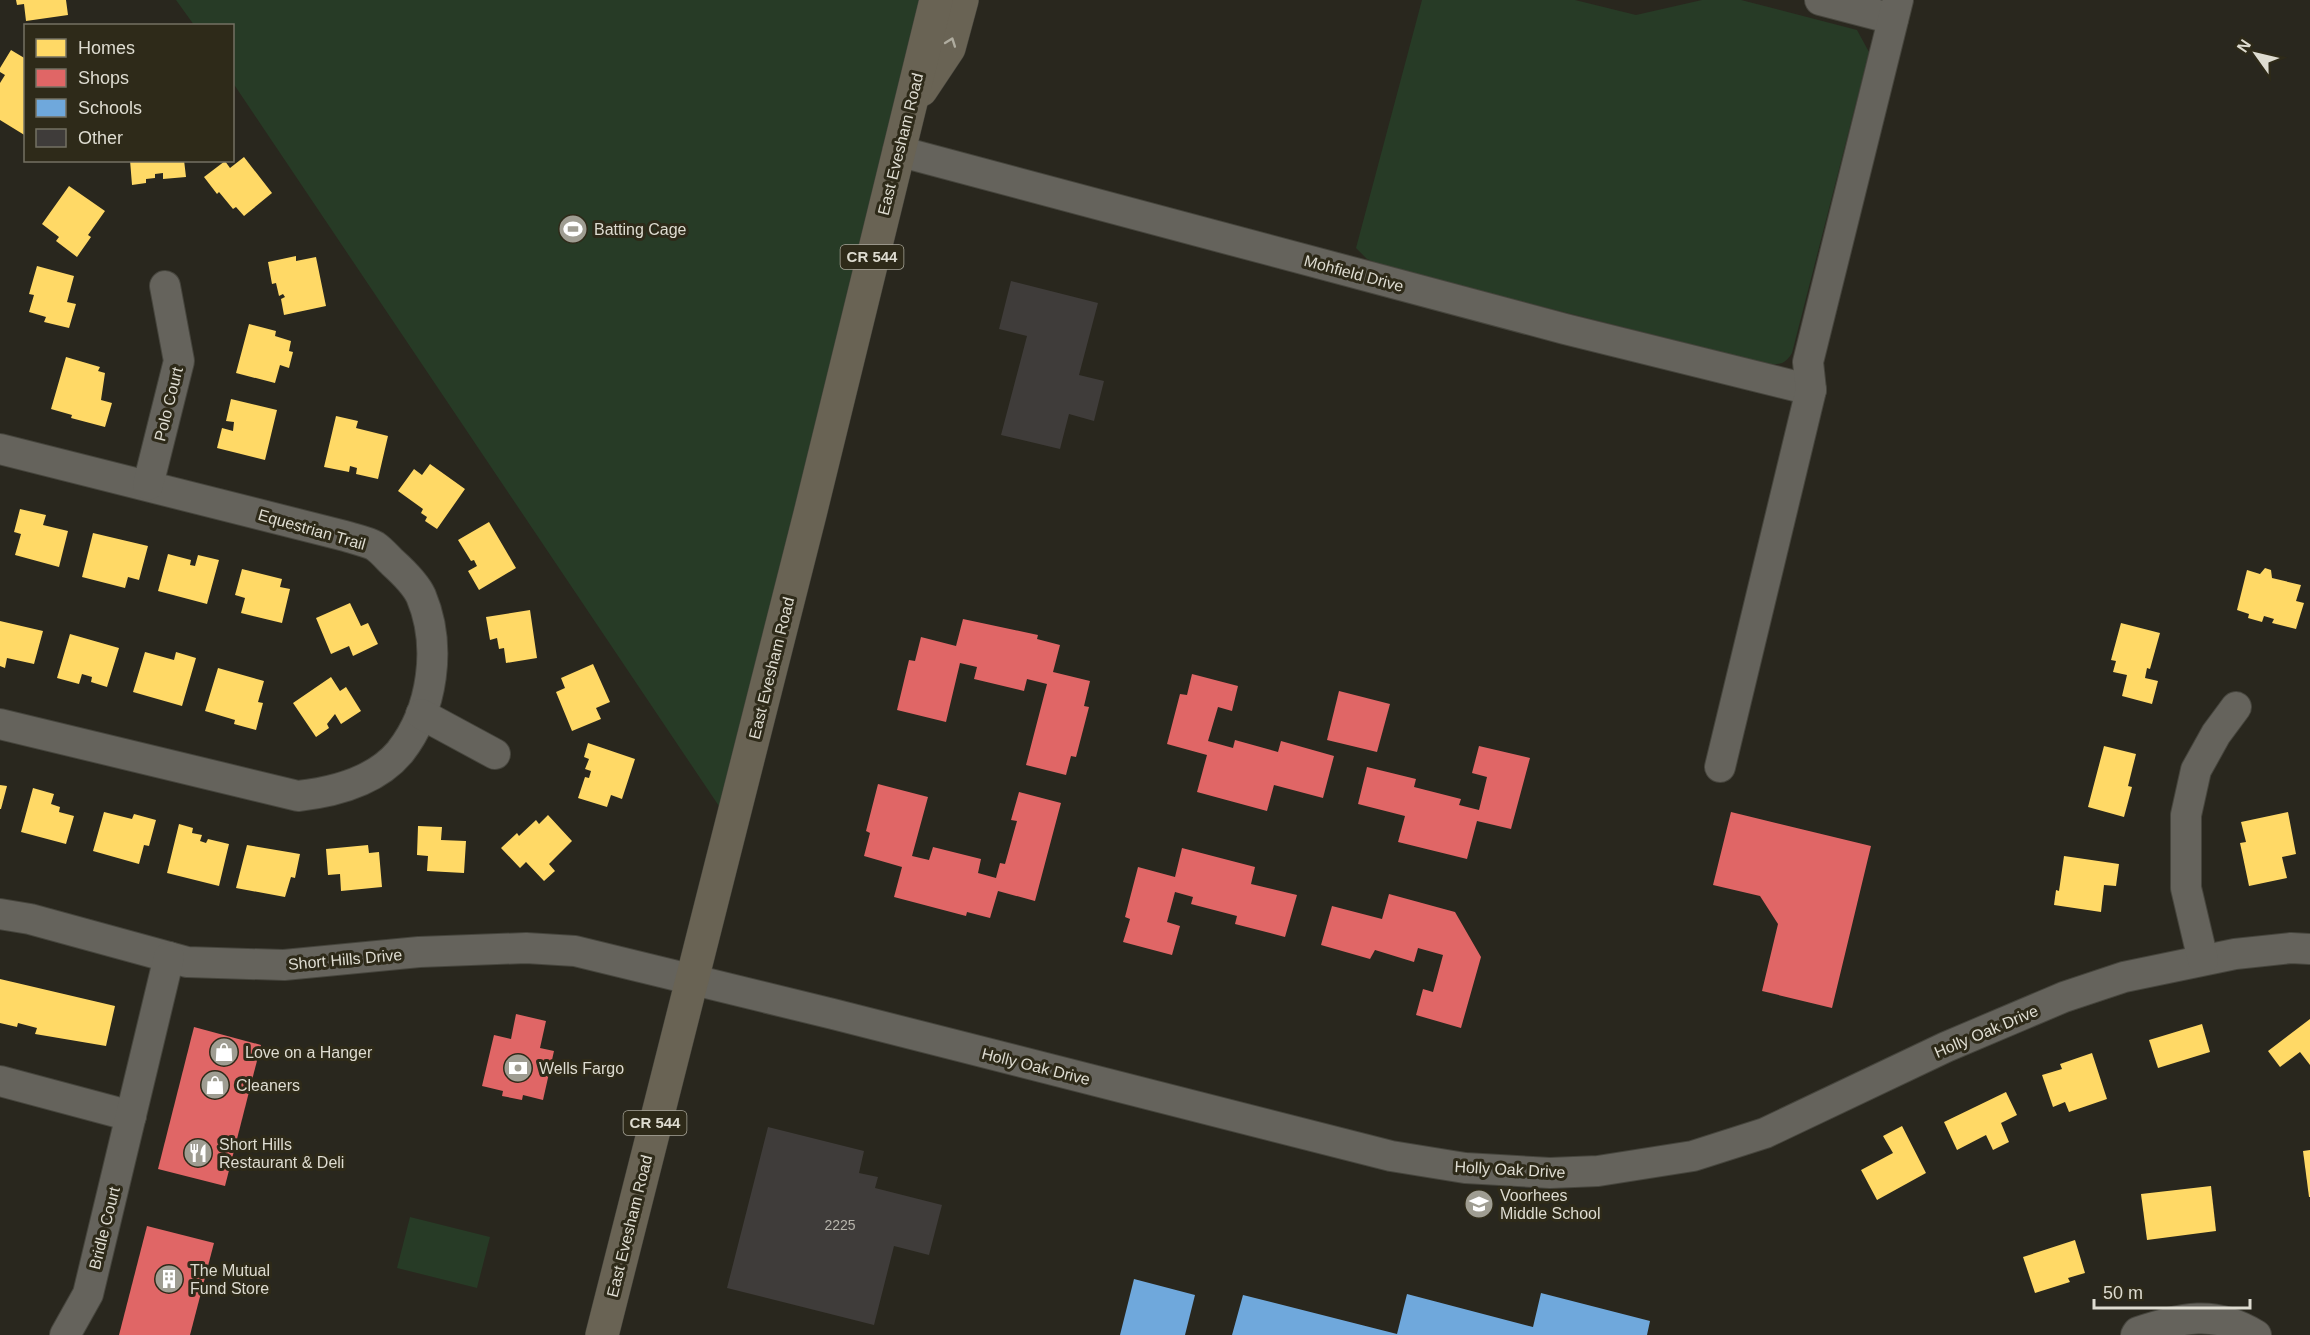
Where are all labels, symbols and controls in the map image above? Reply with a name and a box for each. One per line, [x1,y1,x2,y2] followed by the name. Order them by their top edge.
[24,24,234,162] legend
[2226,24,2286,84] north arrow
[2234,36,2254,55] text: N
[943,37,956,47] one-way arrow
[78,38,135,58] text: Homes
[78,68,129,88] text: Shops
[875,71,926,217] street label: East Evesham Road
[78,98,142,118] text: Schools
[78,128,123,148] text: Other
[557,213,589,245] sports icon: Batting Cage
[594,221,687,238] place label: Batting Cage
[840,245,904,269] road number: CR 544
[1302,252,1406,295] street label: Mohfield Drive
[151,365,186,443] street label: Polo Court
[256,506,368,553] street label: Equestrian Trail
[746,595,797,741] street label: East Evesham Road
[287,946,403,973] street label: Short Hills Drive
[1932,1002,2041,1061] street label: Holly Oak Drive
[208,1036,240,1068] shop icon: Love on a Hanger
[245,1044,373,1061] place label: Love on a Hanger
[980,1045,1092,1088] street label: Holly Oak Drive
[502,1052,534,1084] bank icon: Wells Fargo
[539,1060,624,1077] place label: Wells Fargo
[199,1069,231,1101] shop icon: Cleaners
[236,1077,300,1094] place label: Cleaners
[624,1111,686,1135] road number: CR 544
[219,1136,344,1171] place label: Short Hills Restaurant & Deli
[182,1137,214,1169] restaurant icon: Short Hills Restaurant & Deli
[604,1153,655,1299] street label: East Evesham Road
[1454,1158,1566,1181] street label: Holly Oak Drive
[86,1185,123,1271] street label: Bridle Court
[1500,1187,1601,1222] place label: Voorhees Middle School
[1463,1188,1495,1220] school or university icon: Voorhees Middle School
[824,1217,856,1233] house number: 2225
[190,1262,270,1297] place label: The Mutual Fund Store
[153,1263,185,1295] building icon: The Mutual Fund Store
[2094,1272,2250,1310] scale bar
[2103,1283,2143,1303] text: 50 m

